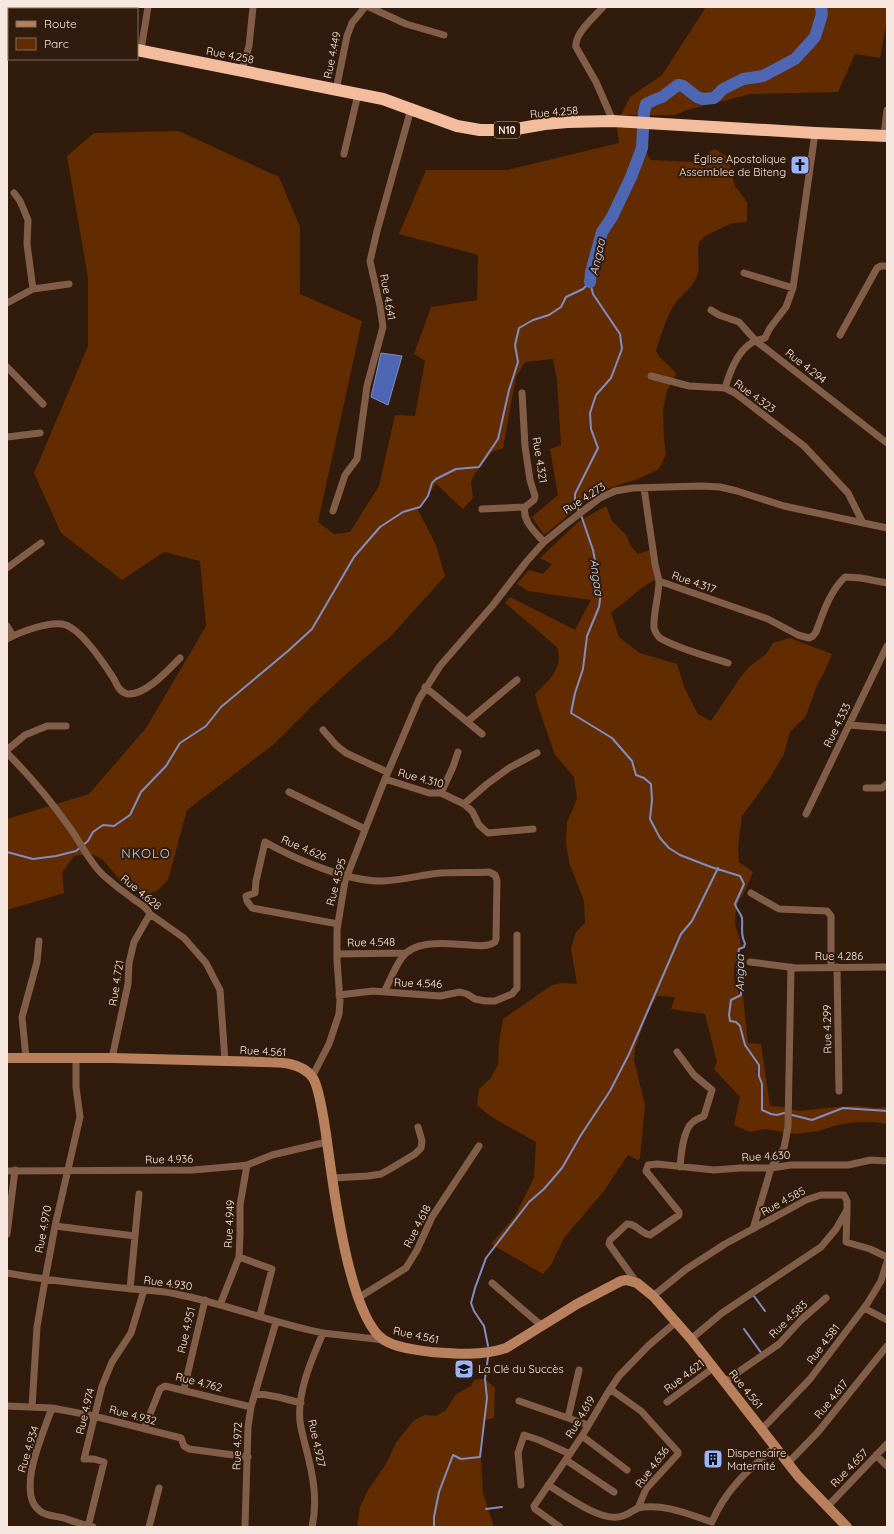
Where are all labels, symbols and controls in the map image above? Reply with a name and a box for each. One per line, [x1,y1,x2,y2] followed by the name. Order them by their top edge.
[8,8,138,60] legend
[44,16,77,31] text: Route
[320,30,344,80] street label: Rue 4.449
[44,36,69,51] text: Parc
[205,43,255,67] street label: Rue 4.258
[529,103,579,121] street label: Rue 4.258
[494,122,520,138] road number: N10
[679,152,786,179] place label: Église Apostolique Assemblee de Biteng
[789,154,811,176] church icon: Église Apostolique Assemblee de Biteng
[586,237,608,277] water label: Angaa
[377,273,399,321] street label: Rue 4.641
[783,346,830,387] street label: Rue 4.294
[731,376,779,416] street label: Rue 4.323
[529,436,551,484] street label: Rue 4.321
[560,479,608,517] street label: Rue 4.273
[587,558,607,597] water label: Angaa
[670,568,718,596] street label: Rue 4.317
[820,700,854,750] street label: Rue 4.333
[397,765,445,791] street label: Rue 4.310
[279,832,329,864] street label: Rue 4.626
[121,845,171,861] district label: NKOLO
[323,857,349,907] street label: Rue 4.595
[118,871,164,913] street label: Rue 4.628
[347,935,395,949] street label: Rue 4.548
[815,949,863,963] street label: Rue 4.286
[732,954,747,991] water label: Angaa
[105,959,127,1007] street label: Rue 4.721
[394,975,442,991] street label: Rue 4.546
[820,1004,834,1054] street label: Rue 4.299
[239,1043,287,1059] street label: Rue 4.561
[741,1148,791,1164] street label: Rue 4.630
[145,1152,193,1166] street label: Rue 4.936
[758,1183,808,1219] street label: Rue 4.585
[221,1199,237,1249] street label: Rue 4.949
[400,1202,434,1250] street label: Rue 4.618
[31,1204,55,1254] street label: Rue 4.970
[143,1273,193,1293] street label: Rue 4.930
[766,1297,810,1341] street label: Rue 4.583
[174,1306,198,1354] street label: Rue 4.951
[803,1321,843,1367] street label: Rue 4.581
[392,1323,440,1347] street label: Rue 4.561
[661,1356,707,1396] street label: Rue 4.621
[453,1358,475,1380] school or university icon: La Clé du Succès
[478,1362,564,1376] place label: La Clé du Succès
[726,1367,766,1411] street label: Rue 4.561
[174,1369,224,1395] street label: Rue 4.762
[811,1376,851,1421] street label: Rue 4.617
[72,1386,98,1436] street label: Rue 4.974
[562,1393,598,1441] street label: Rue 4.619
[108,1402,158,1428] street label: Rue 4.932
[305,1418,329,1468] street label: Rue 4.927
[229,1422,245,1470] street label: Rue 4.972
[14,1424,42,1474] street label: Rue 4.934
[632,1444,672,1490] street label: Rue 4.636
[727,1446,786,1473] place label: Dispensaire Maternité
[827,1446,871,1490] street label: Rue 4.657
[702,1448,724,1470] building icon: Dispensaire Maternité

